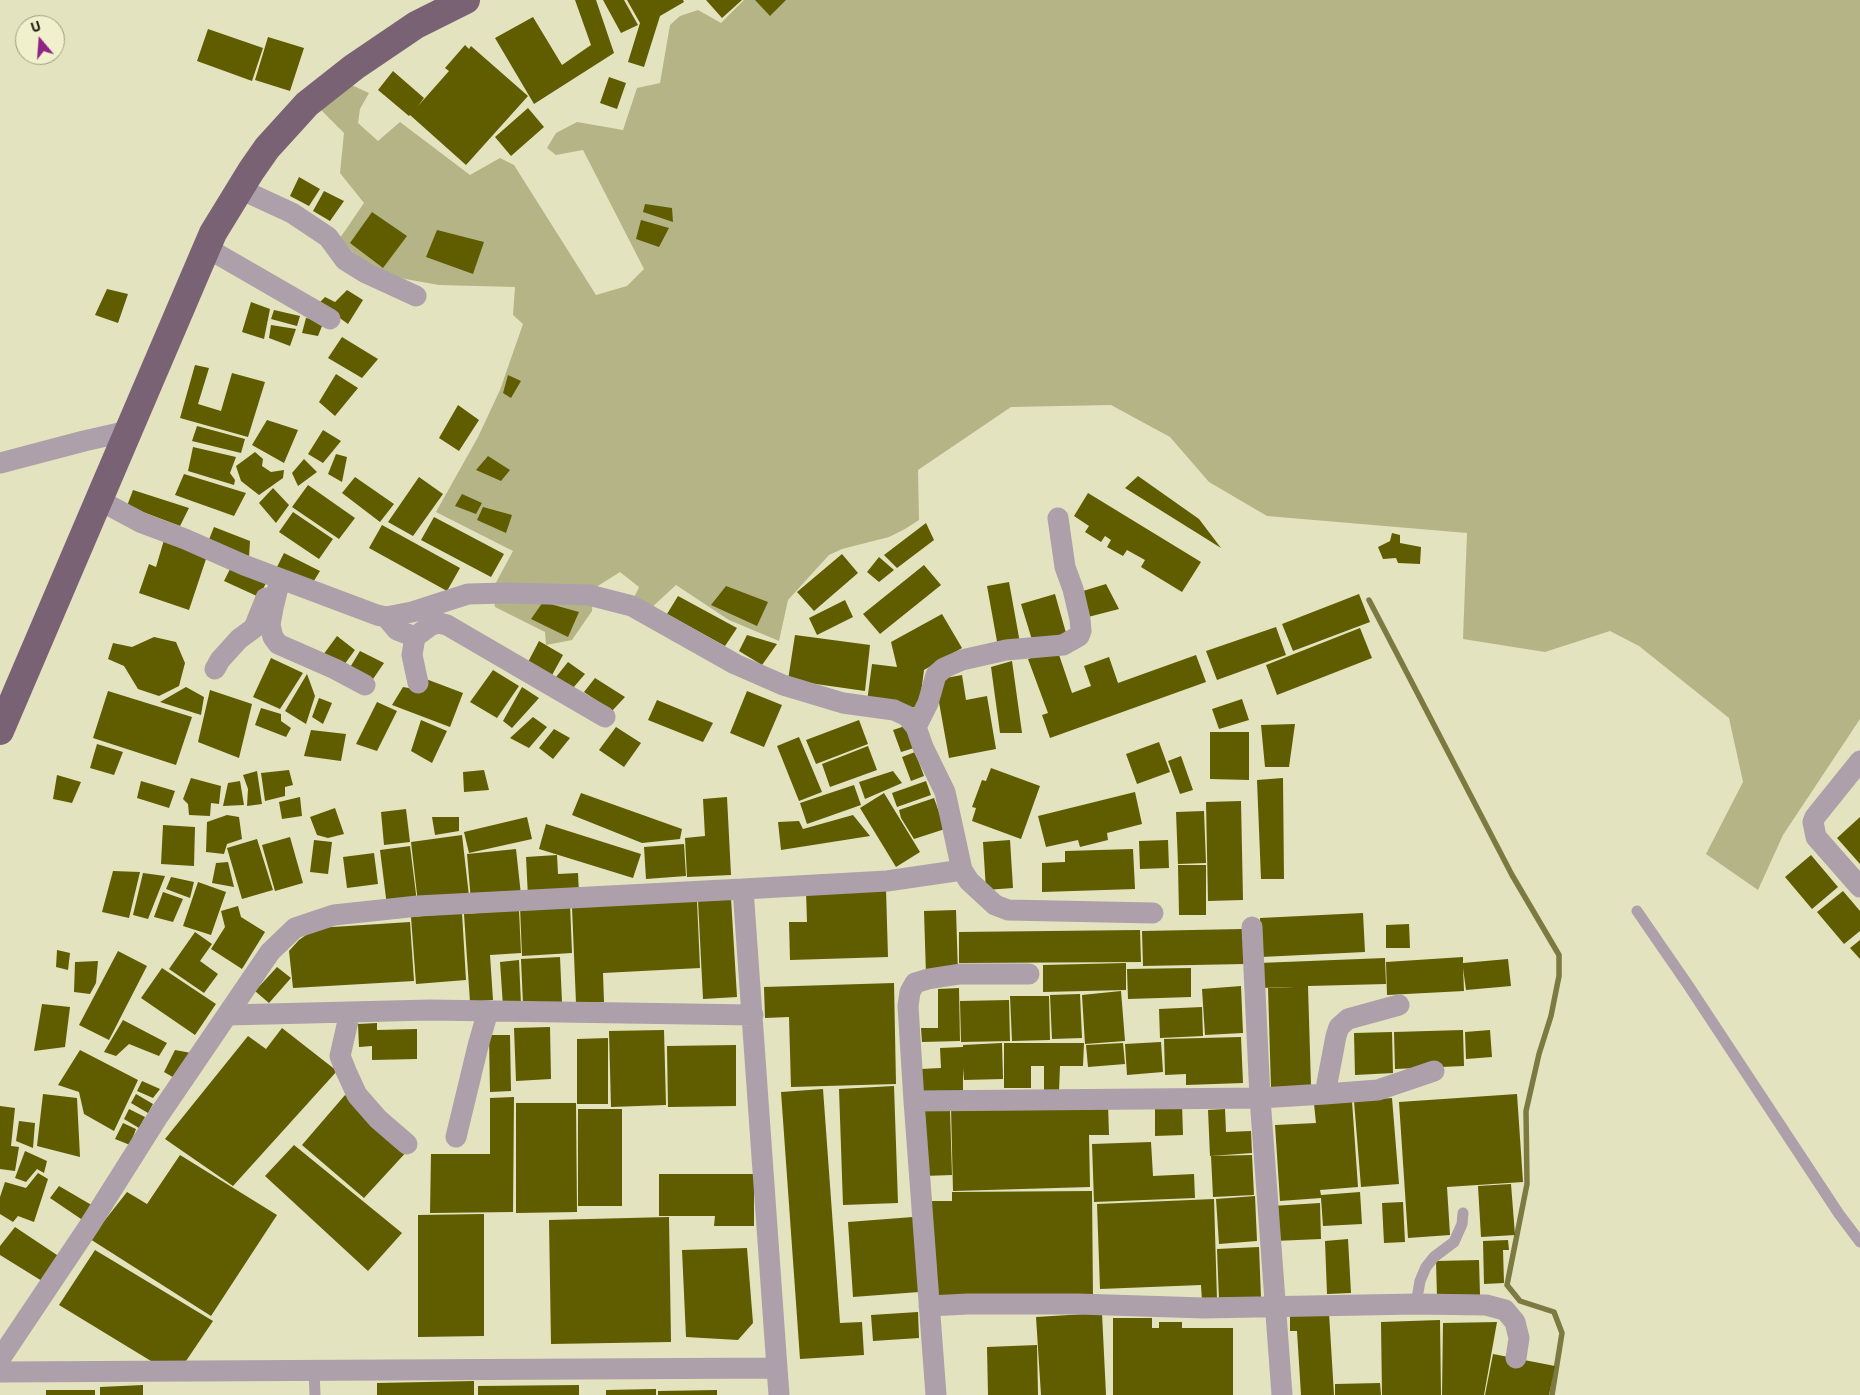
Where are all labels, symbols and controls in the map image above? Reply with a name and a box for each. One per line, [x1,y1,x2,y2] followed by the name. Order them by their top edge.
[15,15,65,65] north arrow
[28,17,43,37] text: U

